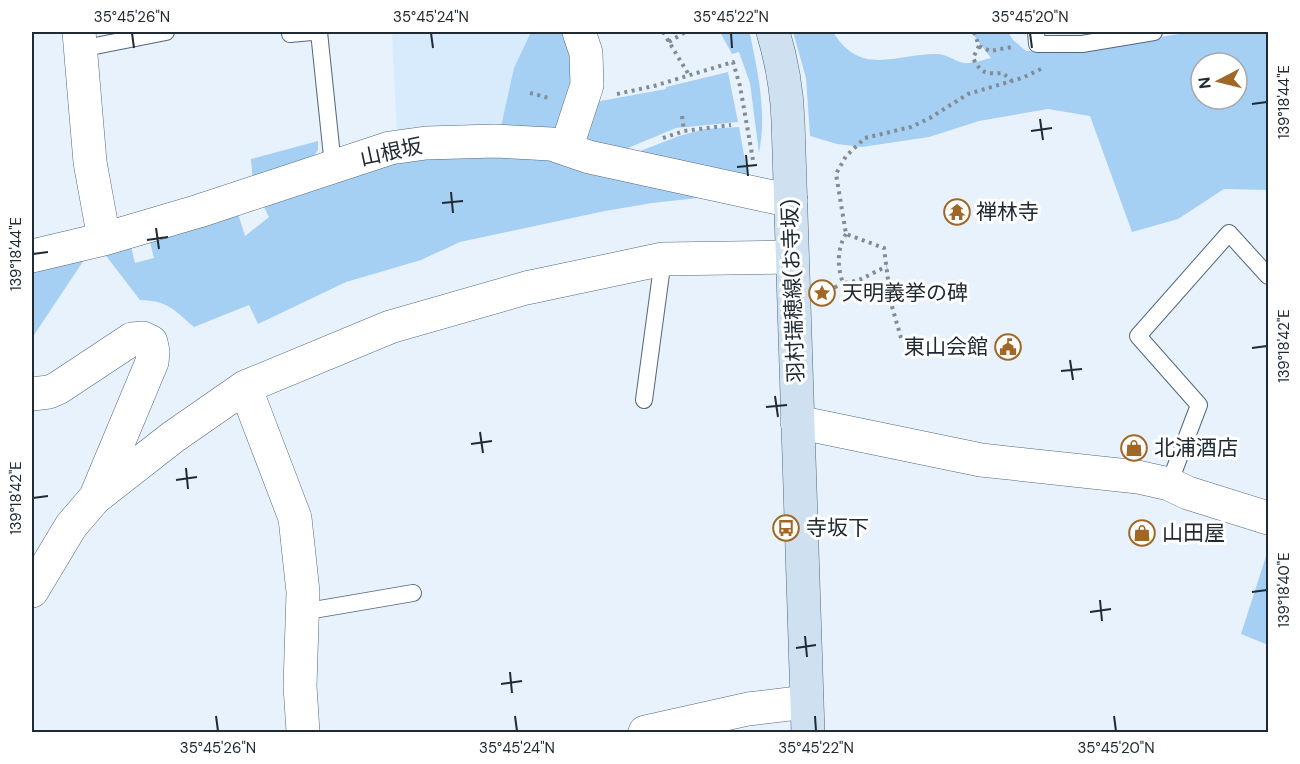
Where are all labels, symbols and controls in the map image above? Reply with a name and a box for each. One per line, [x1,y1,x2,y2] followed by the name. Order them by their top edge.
[94,7,170,27] text: 35°45'26"N
[393,7,469,27] text: 35°45'24"N
[693,7,769,27] text: 35°45'22"N
[991,7,1069,27] text: 35°45'20"N
[1189,51,1249,111] north arrow
[1274,65,1294,139] text: 139°18'44"E
[1193,76,1216,90] text: N
[357,132,425,172] street label: 山根坂
[942,197,972,227] temple icon: 禅林寺
[976,198,1039,226] place label: 禅林寺
[776,199,810,383] street label: 羽村瑞穂線(お寺坂)
[6,217,26,291] text: 139°18'44"E
[807,278,837,308] place icon: 天明義挙の碑
[842,279,968,307] place label: 天明義挙の碑
[1274,309,1294,383] text: 139°18'42"E
[993,332,1023,362] public building icon: 東山会館
[904,333,988,361] place label: 東山会館
[1119,433,1149,463] shop icon: 北浦酒店
[1154,434,1238,462] place label: 北浦酒店
[6,461,26,535] text: 139°18'42"E
[771,513,801,543] bus stop icon: 寺坂下
[806,514,869,542] place label: 寺坂下
[1127,518,1157,548] shop icon: 山田屋
[1162,519,1225,547] place label: 山田屋
[1274,552,1294,628] text: 139°18'40"E
[180,738,256,758] text: 35°45'26"N
[479,738,555,758] text: 35°45'24"N
[778,738,854,758] text: 35°45'22"N
[1077,738,1155,758] text: 35°45'20"N

